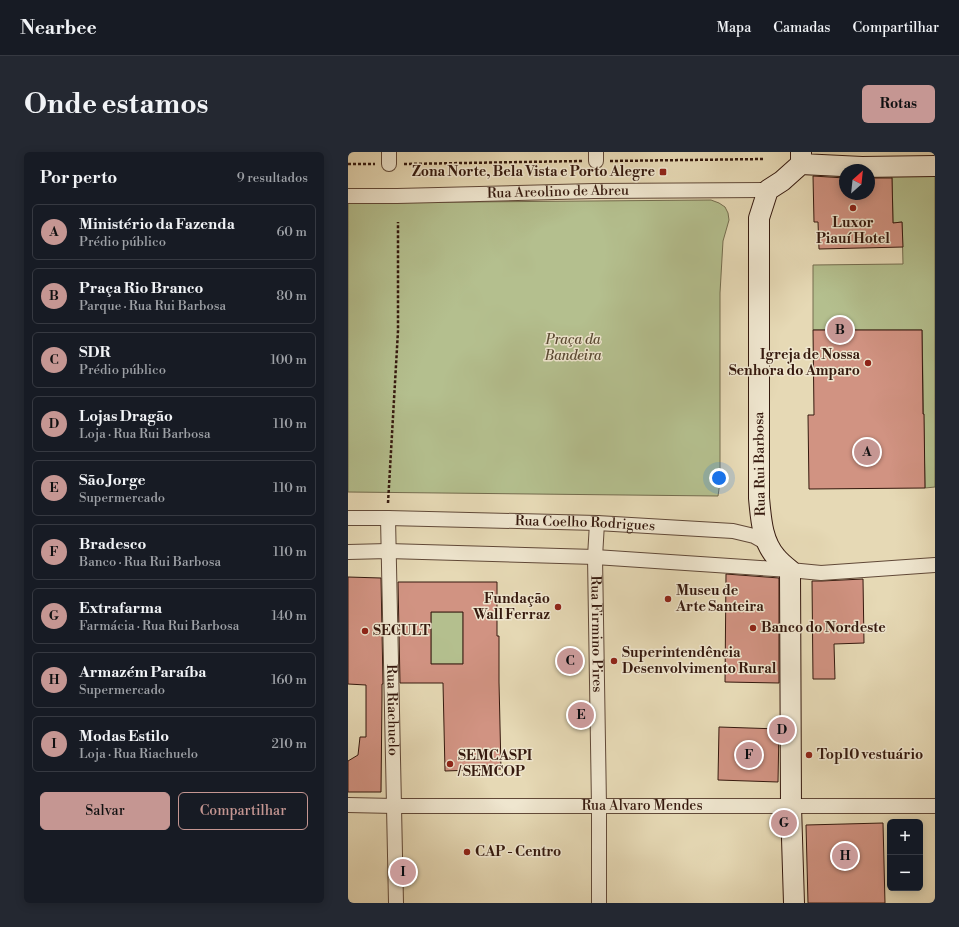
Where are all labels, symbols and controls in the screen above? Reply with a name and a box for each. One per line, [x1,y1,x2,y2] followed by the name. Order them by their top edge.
[20,16,97,40] text: Nearbee
[717,19,751,37] text: Mapa
[773,19,830,37] text: Camadas
[852,19,939,37] text: Compartilhar
[862,85,935,123] button: Rotas
[24,87,209,122] text: Onde estamos
[412,163,655,181] place label: Zona Norte, Bela Vista e Porto Alegre
[839,164,875,200] north arrow
[40,167,117,189] text: Por perto
[658,167,668,177] marker: Zona Norte, Bela Vista e Porto Alegre
[237,170,308,186] text: 9 resultados
[487,182,629,203] street label: Rua Areolino de Abreu
[848,203,858,213] marker: Luxor Piauí Hotel
[816,214,890,248] place label: Luxor Piauí Hotel
[79,215,235,234] text: Ministério da Fazenda
[49,224,59,240] text: A
[276,224,307,240] text: 60 m
[79,234,166,250] text: Prédio público
[79,279,203,298] text: Praça Rio Branco
[49,288,59,304] text: B
[276,288,307,304] text: 80 m
[79,298,226,314] text: Parque · Rua Rui Barbosa
[827,315,853,345] pin: B
[543,331,602,365] park label: Praça da Bandeira
[79,343,111,362] text: SDR
[729,346,860,380] place label: Igreja de Nossa Senhora do Amparo
[49,352,59,368] text: C
[271,352,307,368] text: 100 m
[863,358,873,368] marker: Igreja de Nossa Senhora do Amparo
[79,362,166,378] text: Prédio público
[79,407,173,426] text: Lojas Dragão
[750,411,770,517] street label: Rua Rui Barbosa
[49,416,59,432] text: D
[273,416,307,432] text: 110 m
[79,426,211,442] text: Loja · Rua Rui Barbosa
[854,437,880,467] pin: A
[709,468,729,488] your location
[79,471,146,490] text: São Jorge
[49,480,59,496] text: E
[273,480,307,496] text: 110 m
[79,490,165,506] text: Supermercado
[515,512,656,535] street label: Rua Coelho Rodrigues
[79,535,146,554] text: Bradesco
[49,544,59,560] text: F
[273,544,307,560] text: 110 m
[79,554,221,570] text: Banco · Rua Rui Barbosa
[586,575,606,693] street label: Rua Firmino Pires
[675,582,764,616] place label: Museu de Arte Santeira
[472,590,550,624] place label: Fundação Wall Ferraz
[663,594,673,604] marker: Museu de Arte Santeira
[79,599,162,618] text: Extrafarma
[553,602,563,612] marker: Fundação Wall Ferraz
[49,608,59,624] text: G
[271,608,307,624] text: 140 m
[79,618,239,634] text: Farmácia · Rua Rui Barbosa
[761,619,886,637] place label: Banco do Nordeste
[373,622,431,640] place label: SECULT
[748,623,758,633] marker: Banco do Nordeste
[360,626,370,636] marker: SECULT
[622,644,777,678] place label: Superintendência Desenvolvimento Rural
[557,646,583,676] pin: C
[609,656,619,666] marker: Superintendência Desenvolvimento Rural
[79,663,206,682] text: Armazém Paraíba
[382,664,402,756] street label: Rua Riachuelo
[49,672,59,688] text: H
[271,672,307,688] text: 160 m
[79,682,165,698] text: Supermercado
[568,700,594,730] pin: E
[769,715,795,745] pin: D
[79,727,169,746] text: Modas Estilo
[51,736,57,752] text: I
[272,736,307,752] text: 210 m
[736,740,762,770] pin: F
[79,746,198,762] text: Loja · Rua Riachuelo
[817,746,923,764] place label: Top10 vestuário
[457,747,533,781] place label: SEMCASPI / SEMCOP
[804,750,814,760] marker: Top10 vestuário
[445,759,455,769] marker: SEMCASPI / SEMCOP
[40,792,170,830] button: Salvar
[178,792,308,830] button: Compartilhar
[581,797,703,815] street label: Rua Alvaro Mendes
[771,808,797,838] pin: G
[887,819,923,891] map controls
[887,819,923,855] button: +
[832,841,858,871] pin: H
[475,843,561,861] place label: CAP - Centro
[462,847,472,857] marker: CAP - Centro
[887,855,923,891] button: −
[390,857,416,887] pin: I

